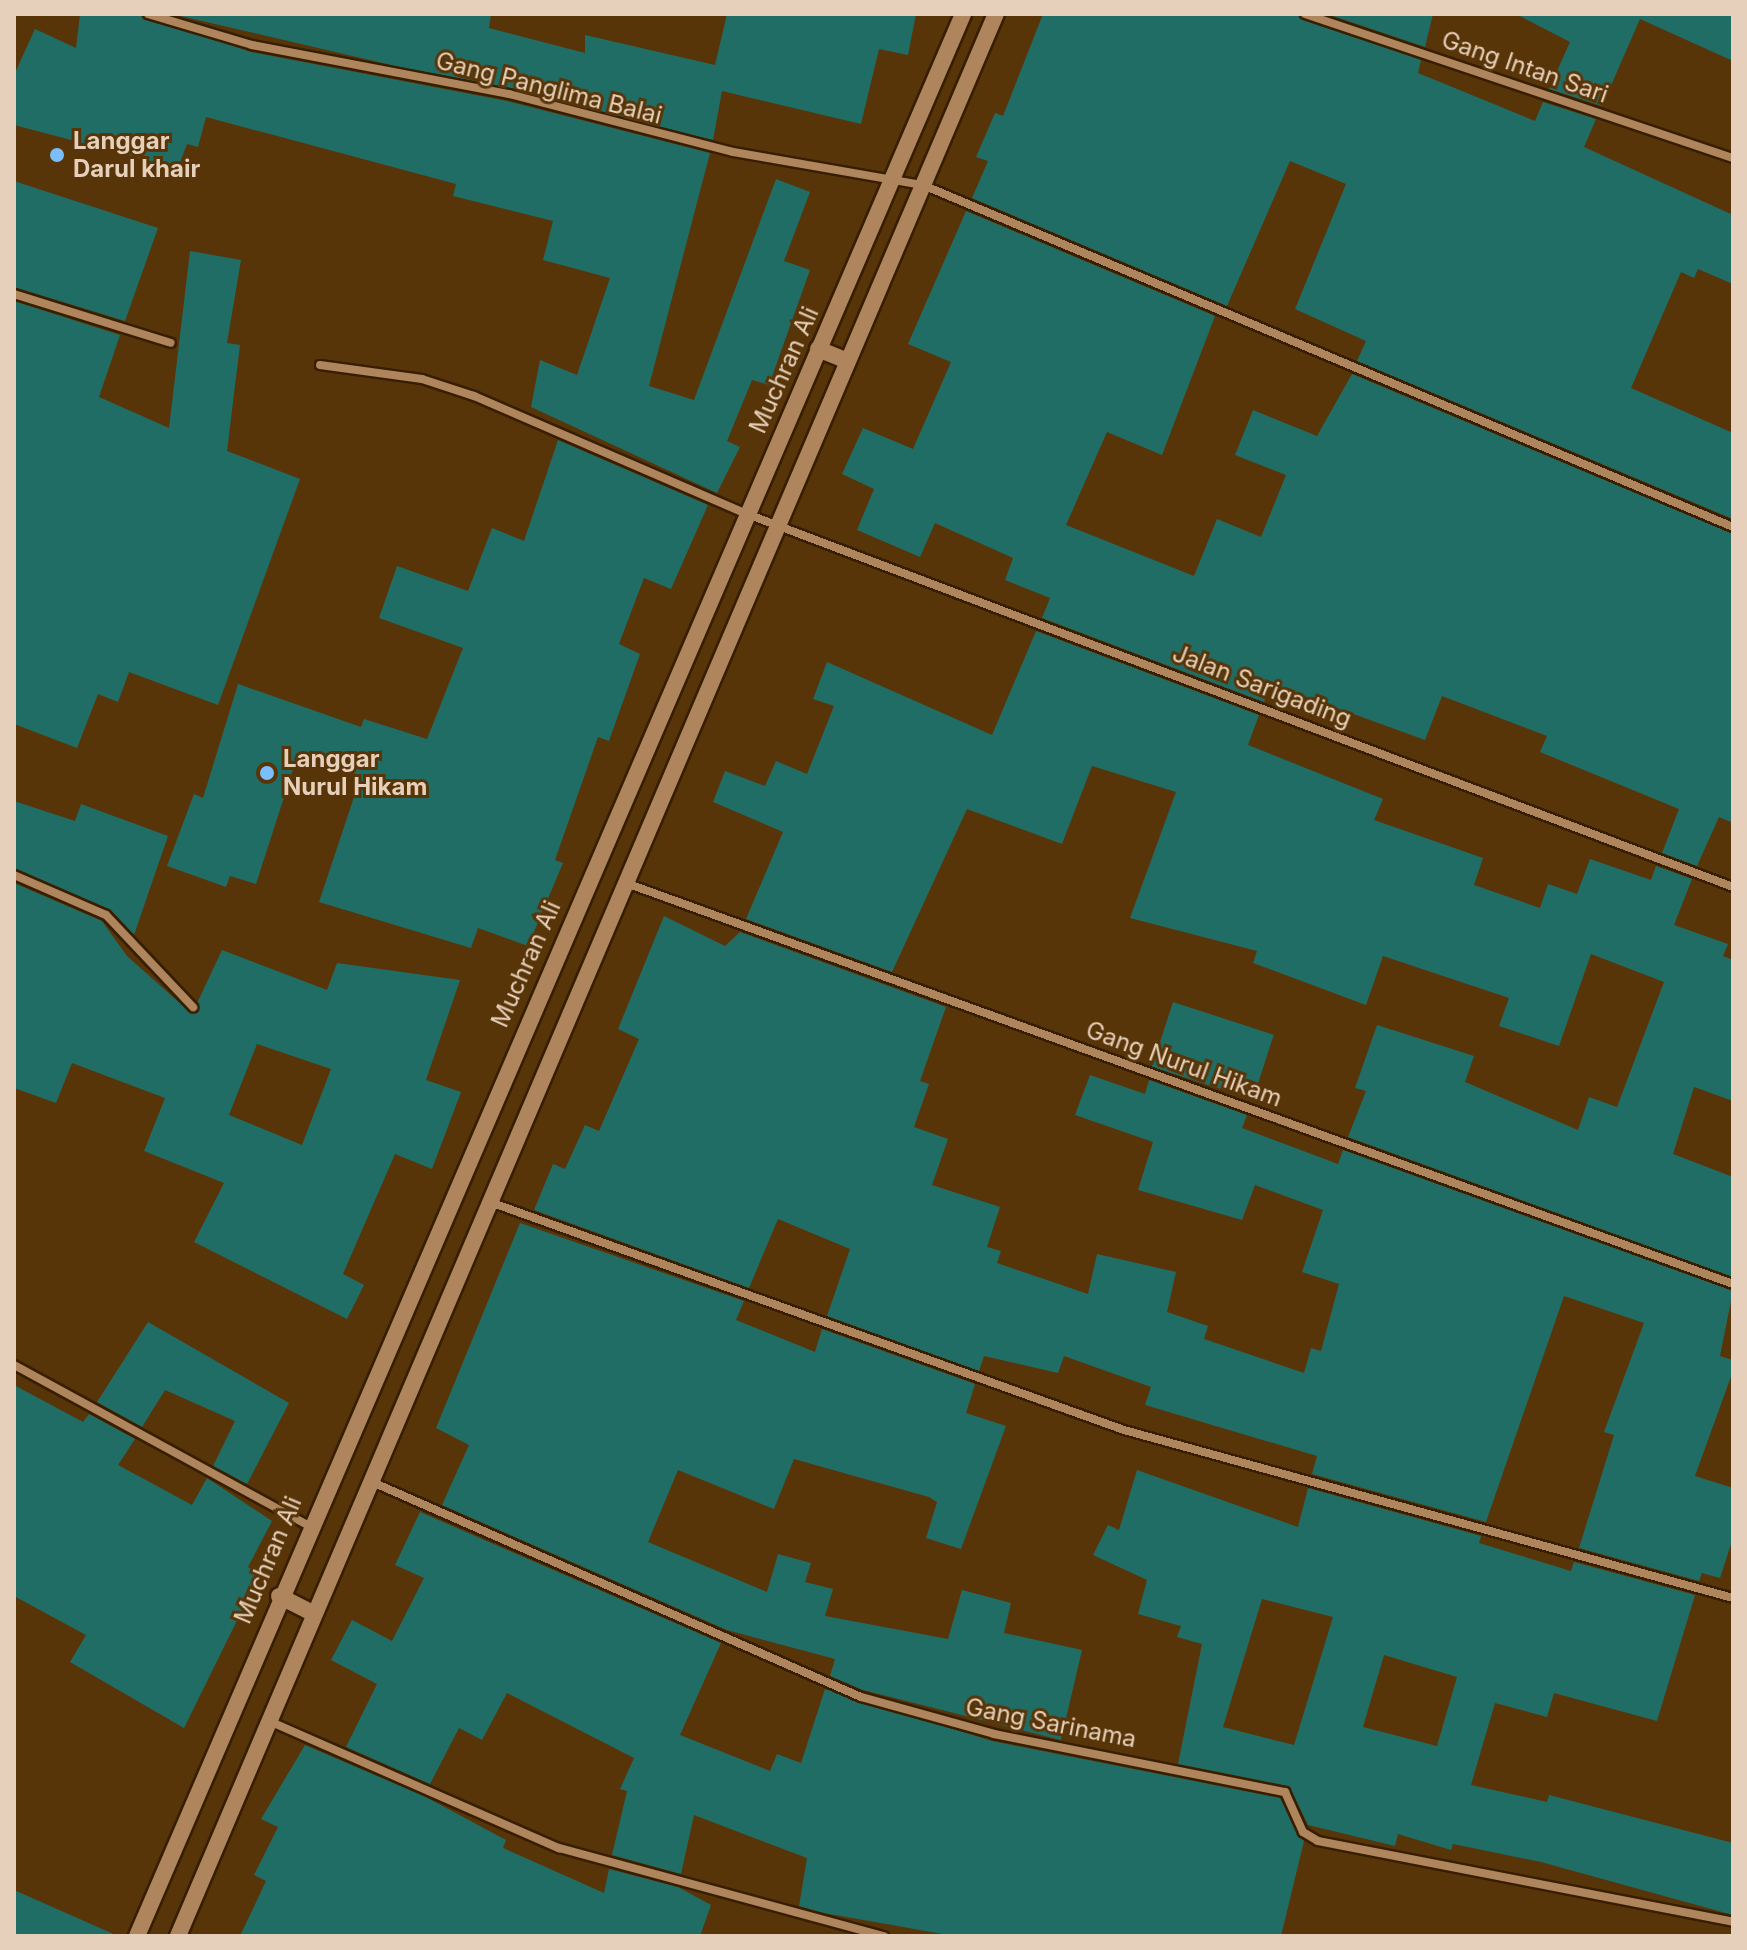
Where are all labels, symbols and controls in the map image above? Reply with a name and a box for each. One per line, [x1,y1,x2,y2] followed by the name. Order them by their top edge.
[1438,25,1612,109] street label: Gang Intan Sari
[433,46,665,130] street label: Gang Panglima Balai
[73,127,200,183] place label: Langgar Darul khair
[48,146,66,164] marker: Langgar Darul khair
[743,302,825,438] street label: Muchran Ali
[1169,639,1355,733] street label: Jalan Sarigading
[283,745,427,801] place label: Langgar Nurul Hikam
[258,764,276,782] marker: Langgar Nurul Hikam
[485,896,567,1032] street label: Muchran Ali
[1082,1015,1286,1113] street label: Gang Nurul Hikam
[228,1492,308,1628] street label: Muchran Ali
[963,1692,1139,1754] street label: Gang Sarinama

